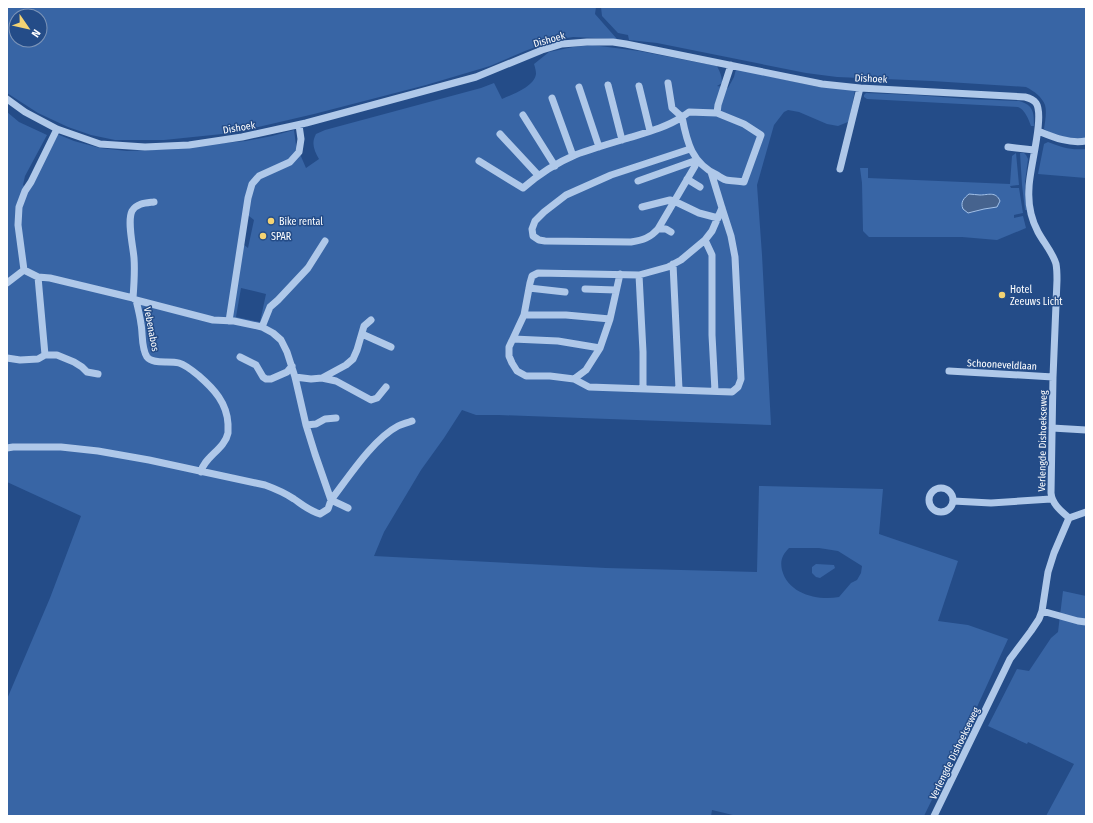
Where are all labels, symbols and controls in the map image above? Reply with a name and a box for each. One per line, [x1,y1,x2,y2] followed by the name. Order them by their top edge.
[8,8,48,48] north arrow
[29,27,43,40] text: N
[532,30,567,50] street label: Dishoek
[854,72,888,86] street label: Dishoek
[222,119,257,137] street label: Dishoek
[266,216,276,226] marker: Bike rental
[279,216,323,228] place label: Bike rental
[258,231,268,241] marker: SPAR
[271,231,292,243] place label: SPAR
[1010,284,1063,308] place label: Hotel Zeeuws Licht
[997,290,1007,300] marker: Hotel Zeeuws Licht
[141,306,161,352] street label: Vebenabos
[967,357,1037,373] street label: Schooneveldlaan
[1036,390,1050,492] street label: Verlengde Dishoekseweg
[927,705,983,802] street label: Verlengde Dishoekseweg

